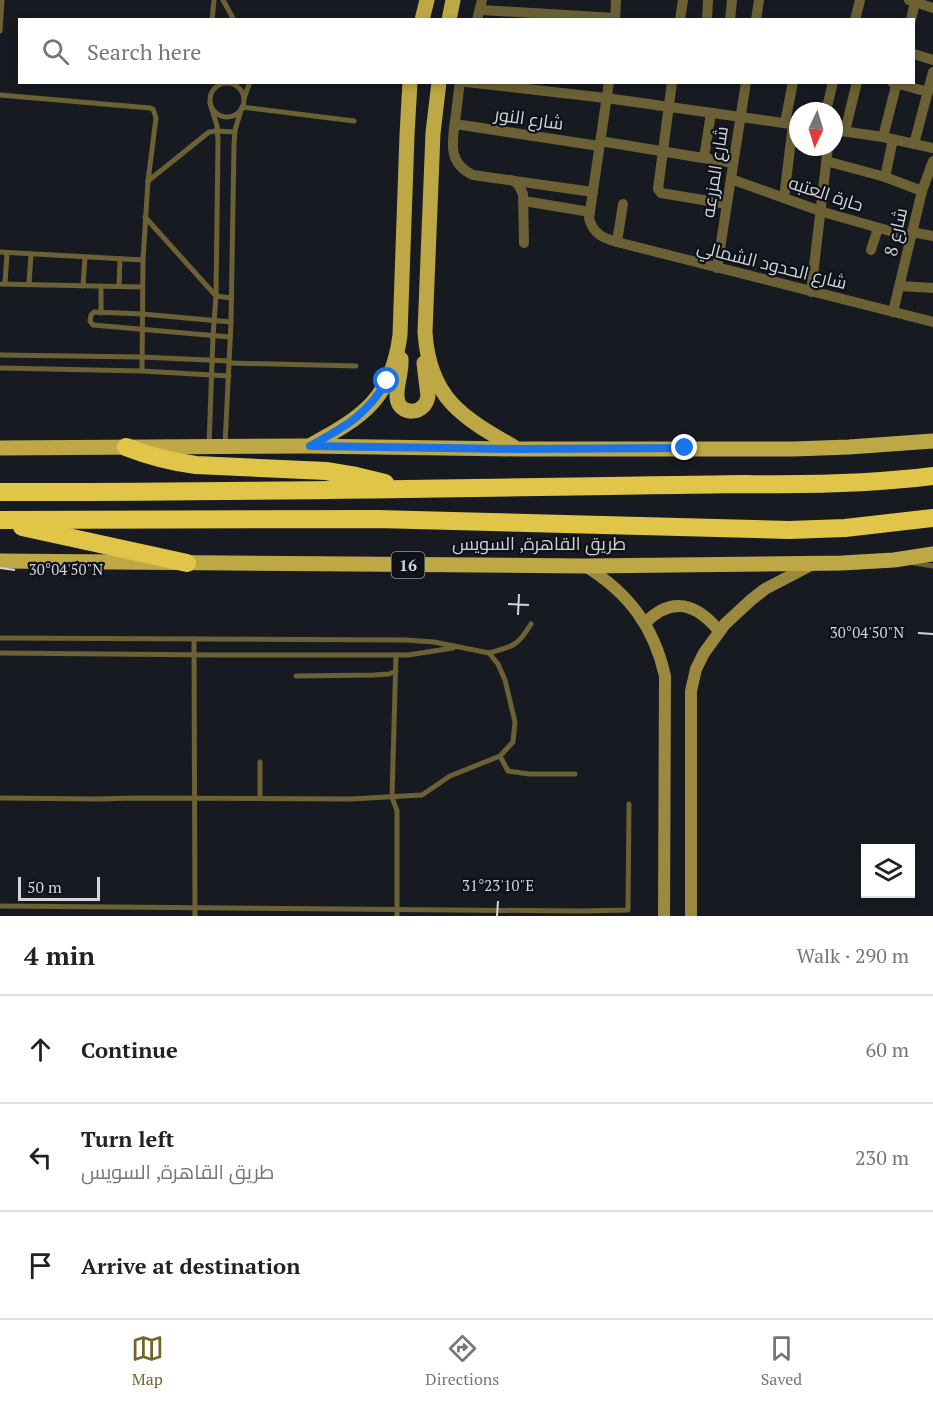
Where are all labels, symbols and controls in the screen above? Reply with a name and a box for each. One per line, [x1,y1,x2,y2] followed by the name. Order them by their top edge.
[18,18,915,84] search box
[39,35,72,68] icon: search
[87,37,201,66] text: Search here
[492,101,565,136] street label: شارع النور
[789,102,843,156] north arrow
[695,124,734,220] street label: شارع المزرعه
[786,170,867,216] street label: حارة العتبه
[878,205,913,259] street label: شارع 8
[694,234,850,297] street label: شارع الحدود الشمالي
[373,367,399,393] route start
[671,434,697,460] route end
[452,531,626,556] street label: طريق القاهرة, السويس
[392,552,424,578] road number: 16
[29,559,103,579] text: 30°04'50"N
[830,622,904,642] text: 30°04'50"N
[861,844,915,898] map controls
[861,844,915,898] button: layers
[18,874,100,902] scale bar
[462,875,534,895] text: 31°23'10"E
[27,876,62,898] text: 50 m
[24,938,95,972] text: 4 min
[797,942,909,969] text: Walk · 290 m
[24,1033,57,1066] icon: ahead
[81,1035,178,1064] text: Continue
[866,1036,909,1063] text: 60 m
[81,1124,174,1153] text: Turn left
[24,1141,57,1174] icon: left
[855,1144,909,1171] text: 230 m
[81,1158,274,1185] text: طريق القاهرة, السويس
[24,1249,57,1282] icon: arrive
[81,1251,300,1280] text: Arrive at destination
[131,1332,164,1390] tab: Map
[425,1332,499,1390] tab: Directions
[761,1332,802,1390] tab: Saved

